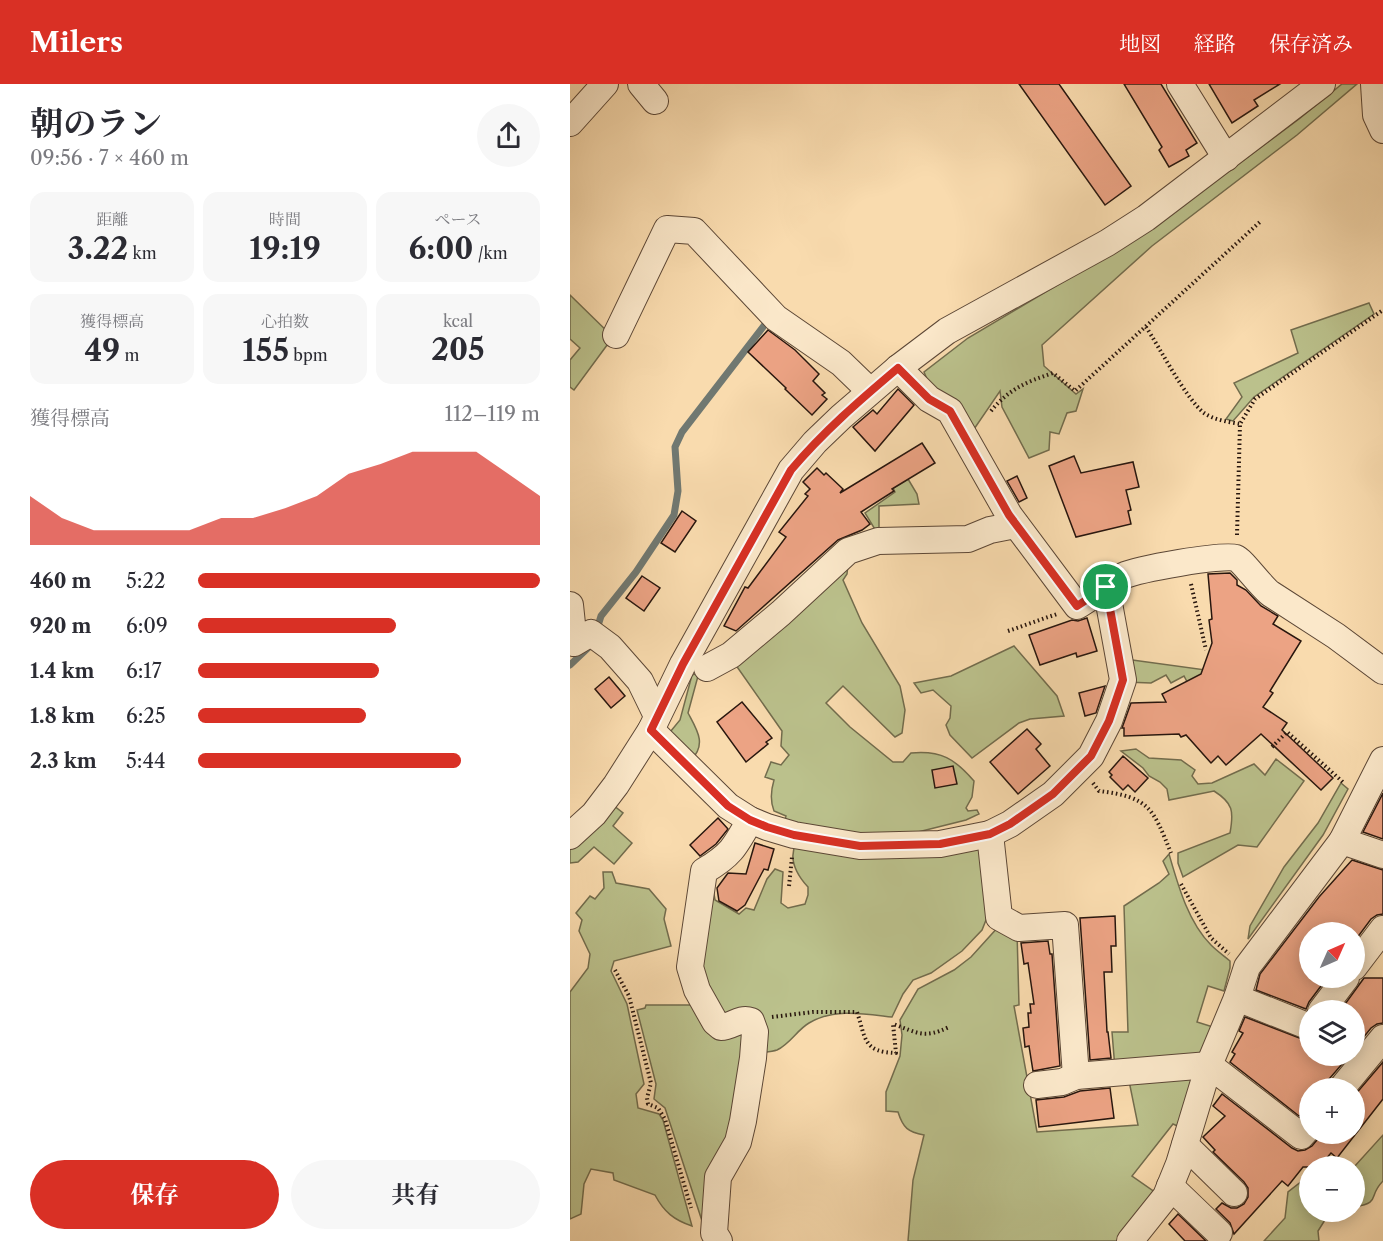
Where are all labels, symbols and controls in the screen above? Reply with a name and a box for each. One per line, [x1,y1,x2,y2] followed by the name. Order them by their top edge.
[30,25,123,59] text: Milers
[1119,31,1161,56] text: 地図
[1194,31,1236,56] text: 経路
[1269,31,1353,56] text: 保存済み
[30,103,162,144] text: 朝のラン
[477,104,540,167] button: share
[30,146,189,170] text: 09:56 · 7 × 460 m
[96,209,128,229] text: 距離
[269,209,301,229] text: 時間
[434,209,482,229] text: ペース
[67,230,128,267] text: 3.22
[249,230,321,267] text: 19:19
[408,230,473,267] text: 6:00
[128,243,157,263] text: km
[473,243,508,263] text: /km
[80,311,144,331] text: 獲得標高
[261,311,309,331] text: 心拍数
[443,311,473,331] text: kcal
[431,331,485,368] text: 205
[85,332,120,369] text: 49
[242,332,289,369] text: 155
[120,345,139,365] text: m
[289,345,328,365] text: bpm
[445,402,540,426] text: 112–119 m
[30,406,110,430] text: 獲得標高
[1080,561,1131,612] pin
[30,569,92,593] text: 460 m
[126,569,165,593] text: 5:22
[1089,570,1122,603] icon: arrive
[30,614,91,638] text: 920 m
[126,614,168,638] text: 6:09
[30,659,95,683] text: 1.4 km
[126,659,162,683] text: 6:17
[30,704,95,728] text: 1.8 km
[126,704,166,728] text: 6:25
[30,749,97,773] text: 2.3 km
[126,749,166,773] text: 5:44
[1299,922,1365,988] north arrow
[1299,922,1365,1222] map controls
[1299,1000,1365,1066] button: layers
[1299,1078,1365,1144] button: +
[1299,1156,1365,1222] button: −
[30,1160,279,1229] button: 保存
[291,1160,540,1229] button: 共有

